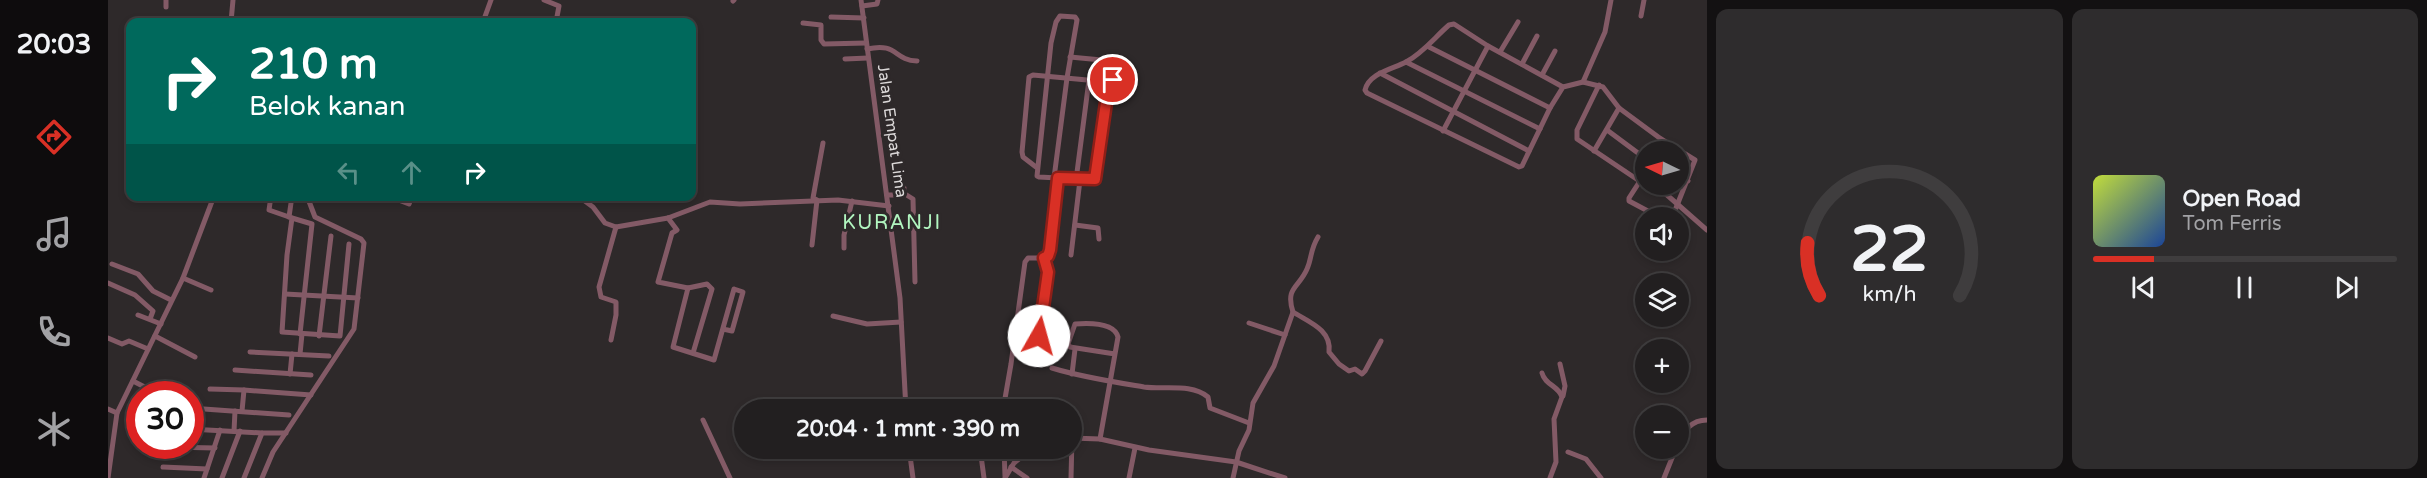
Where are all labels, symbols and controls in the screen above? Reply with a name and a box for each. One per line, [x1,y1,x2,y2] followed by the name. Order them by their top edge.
[17,28,91,61] text: 20:03
[249,39,378,90] text: 210 m
[150,42,228,120] icon: right
[1087,54,1138,105] pin
[873,63,911,199] street label: Jalan Empat Lima
[1096,63,1129,96] icon: arrive
[249,90,405,123] text: Belok kanan
[33,116,75,158] icon: directions
[1635,141,1689,195] north arrow
[1635,141,1689,459] map controls
[332,156,365,189] icon: left
[395,156,428,189] icon: ahead
[458,156,491,189] icon: right
[2183,186,2301,212] text: Open Road
[1635,207,1689,261] button: sound
[842,211,942,235] district label: KURANJI
[2183,212,2282,236] text: Tom Ferris
[33,213,75,255] icon: music
[1850,213,1928,288] text: 22
[2127,271,2160,304] icon: previous
[2228,271,2261,304] icon: pause
[2330,271,2363,304] icon: next
[1635,273,1689,327] button: layers
[1862,281,1916,307] text: km/h
[1007,304,1071,368] position arrow
[33,311,75,353] icon: phone
[1635,339,1689,393] button: +
[126,381,204,459] speed limit sign: 30
[1635,405,1689,459] button: −
[33,408,75,450] icon: climate
[796,416,1020,442] text: 20:04 · 1 mnt · 390 m

